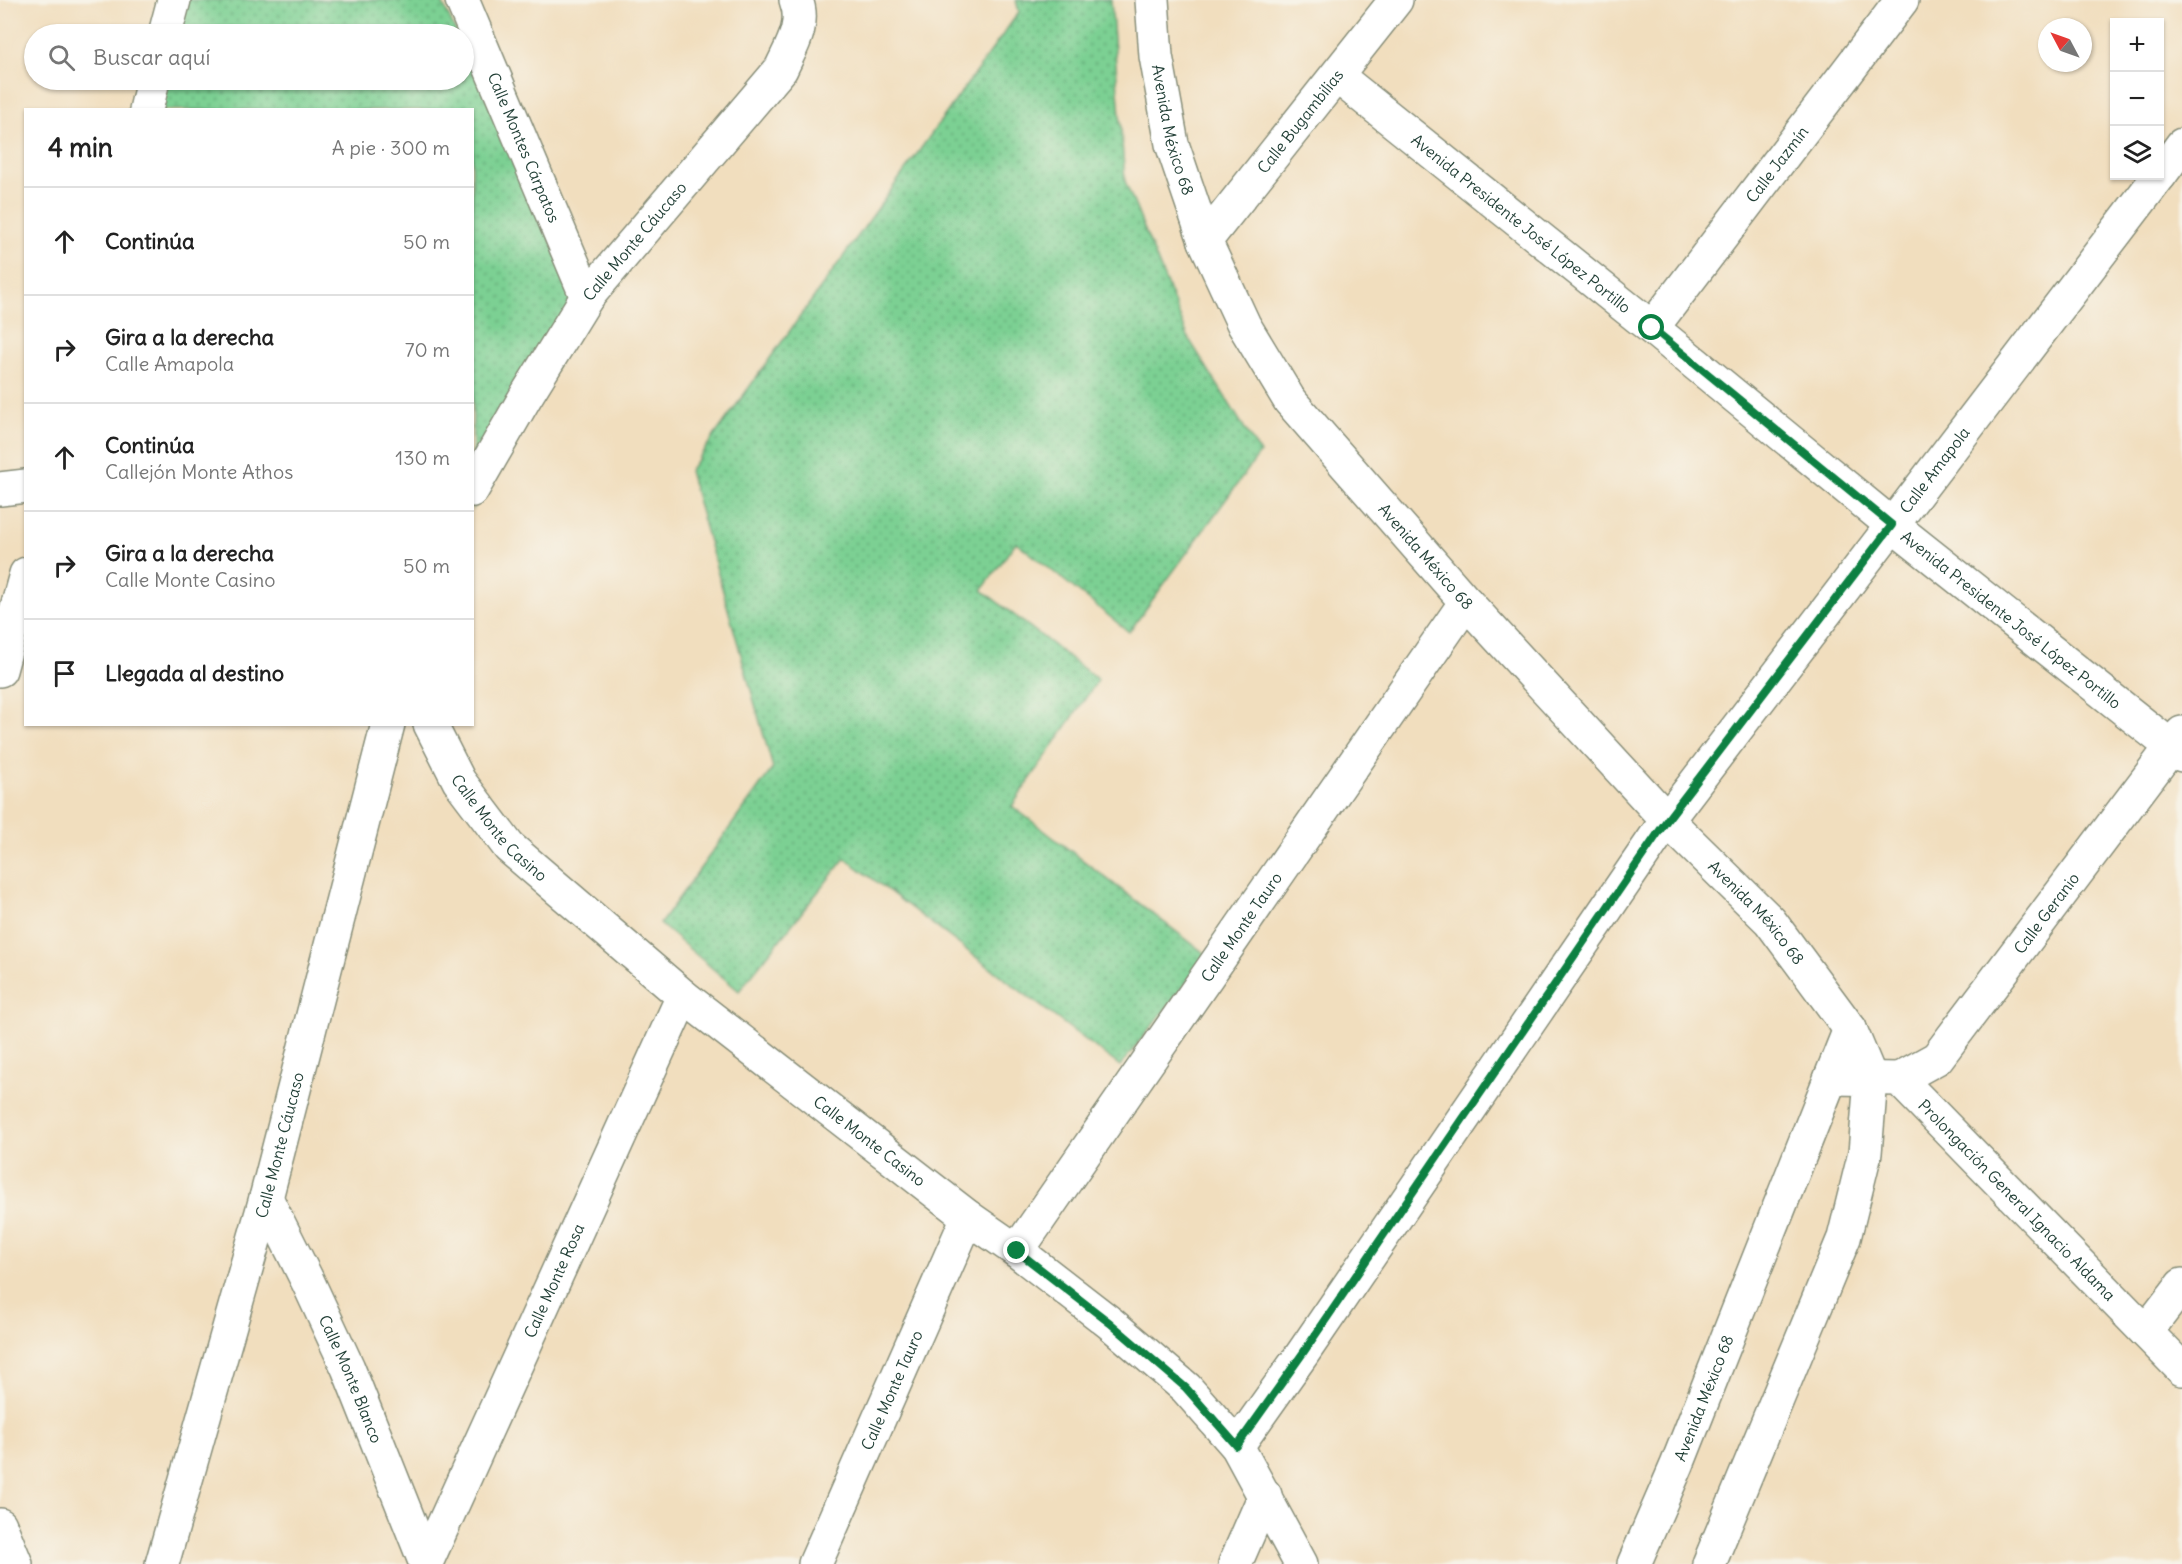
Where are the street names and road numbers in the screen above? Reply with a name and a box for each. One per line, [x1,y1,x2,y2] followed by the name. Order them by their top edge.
[1148,63,1199,198] street label: Avenida México 68
[1253,65,1347,177] street label: Calle Bugambilias
[484,69,565,226] street label: Calle Montes Cárpatos
[1741,122,1812,206] street label: Calle Jazmín
[1408,130,1635,317] street label: Avenida Presidente José López Portillo
[578,178,691,305] street label: Calle Monte Cáucaso
[1895,423,1974,517] street label: Calle Amapola
[1374,499,1478,613] street label: Avenida México 68
[1897,526,2125,713] street label: Avenida Presidente José López Portillo
[447,771,552,885] street label: Calle Monte Casino
[1704,856,1809,968] street label: Avenida México 68
[1196,868,1286,986] street label: Calle Monte Tauro
[2009,868,2083,958] street label: Calle Geranio
[251,1070,308,1220] street label: Calle Monte Cáucaso
[810,1091,930,1190] street label: Calle Monte Casino
[1914,1095,2120,1305] street label: Prolongación General Ignacio Aldama
[519,1220,589,1341] street label: Calle Monte Rosa
[315,1312,387,1446] street label: Calle Monte Blanco
[856,1327,927,1453] street label: Calle Monte Tauro
[1670,1332,1738,1464] street label: Avenida México 68

